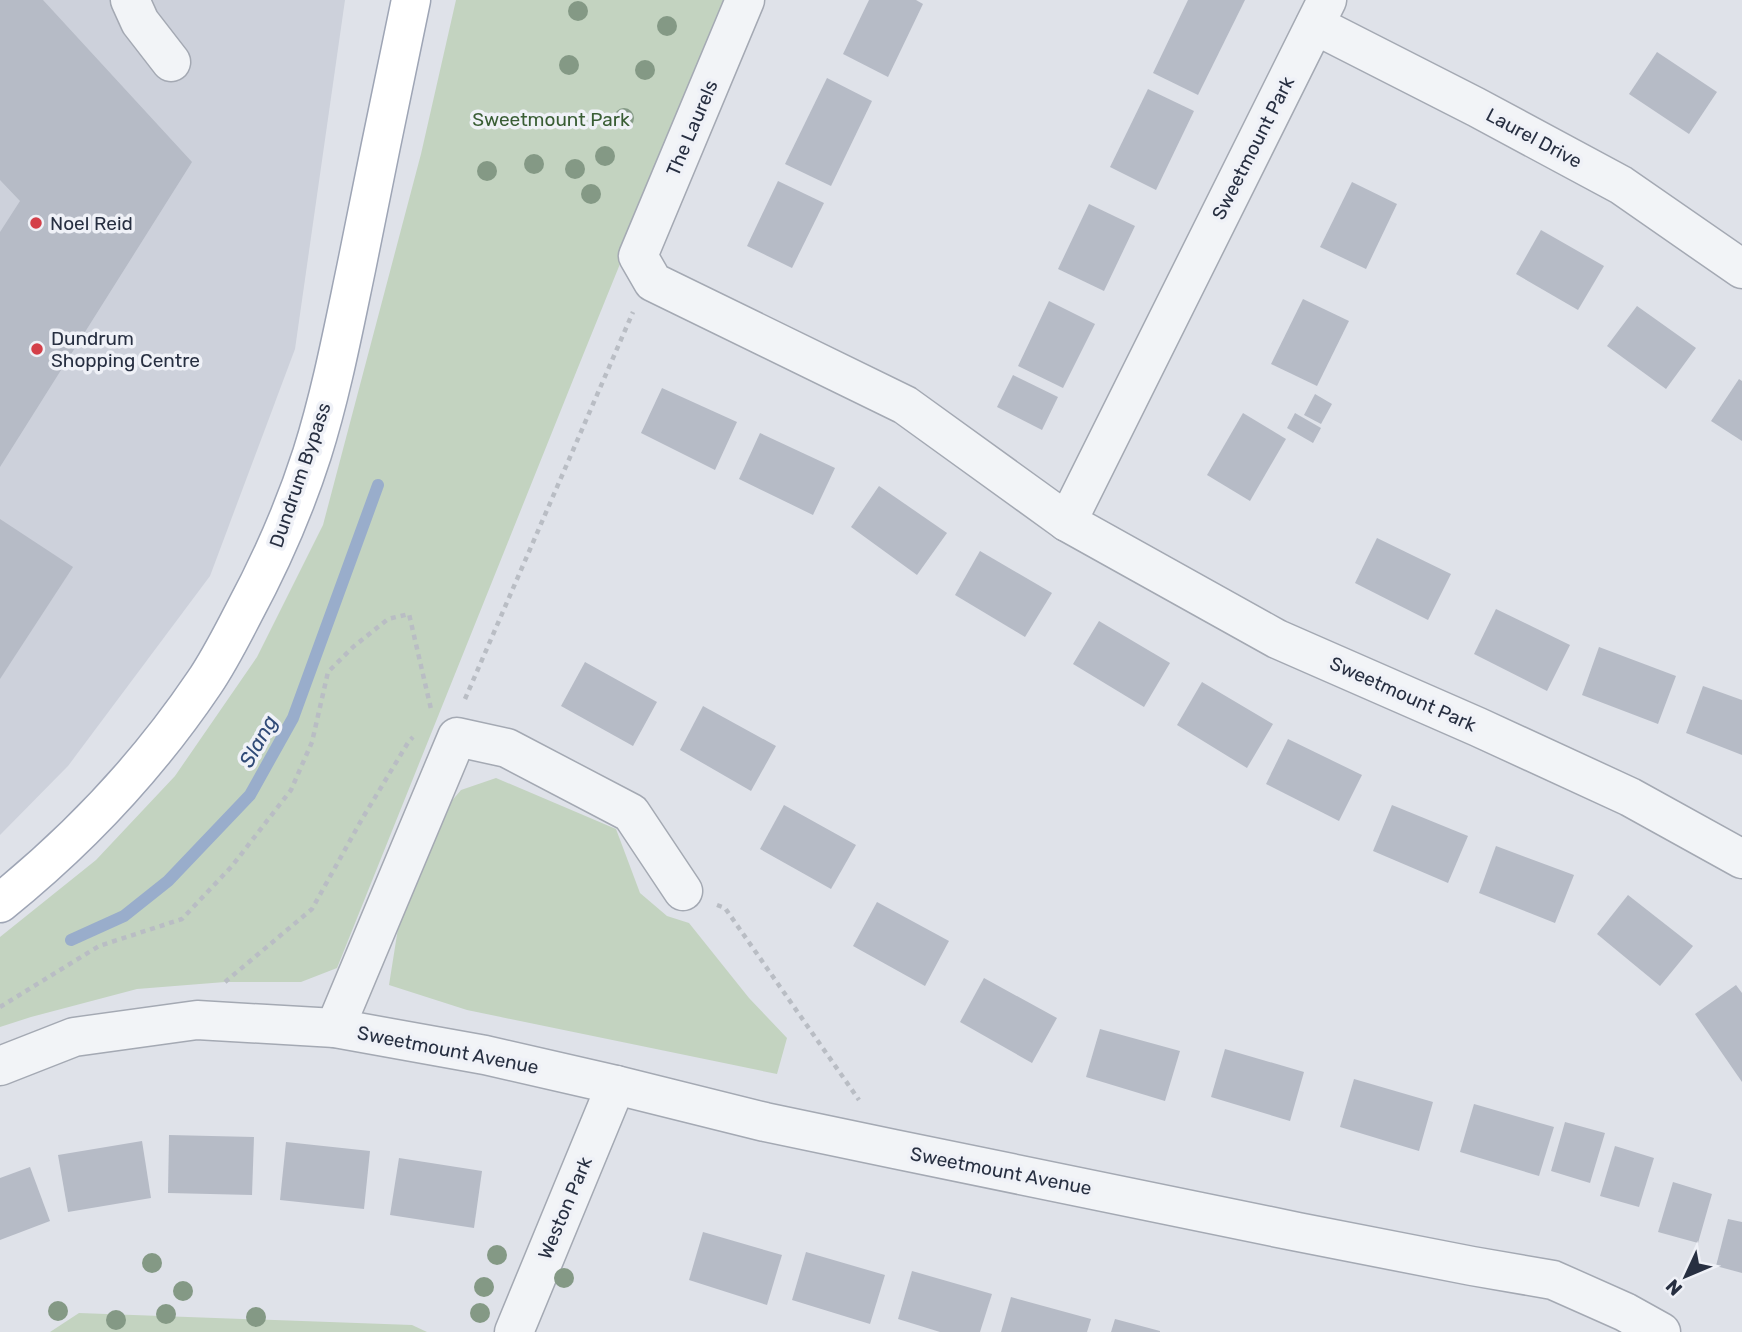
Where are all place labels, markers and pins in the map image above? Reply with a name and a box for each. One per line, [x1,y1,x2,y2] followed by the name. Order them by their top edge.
[50,212,133,235] place label: Noel Reid
[28,215,44,231] marker: Noel Reid
[51,327,200,372] place label: Dundrum Shopping Centre
[29,341,45,357] marker: Dundrum Shopping Centre

